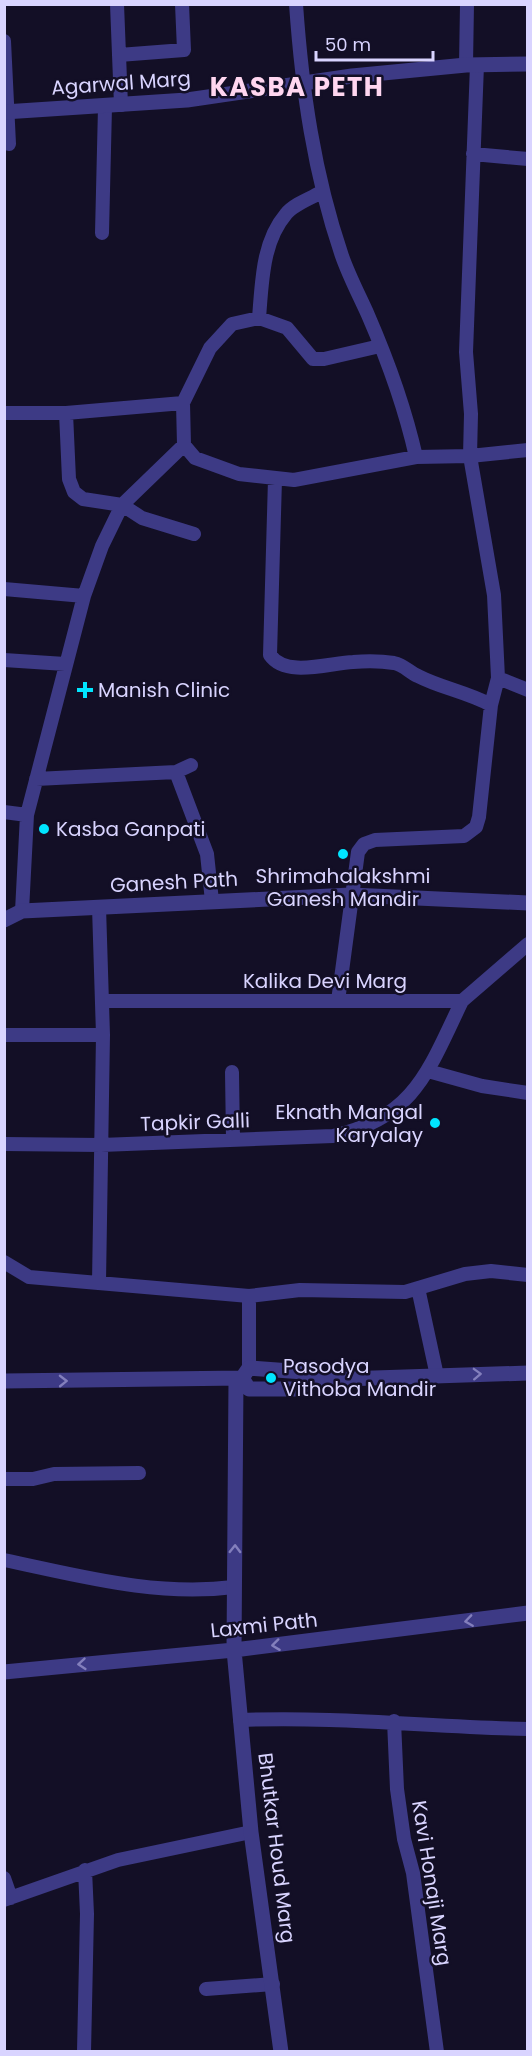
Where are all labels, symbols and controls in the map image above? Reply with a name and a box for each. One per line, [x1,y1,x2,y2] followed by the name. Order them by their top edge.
[316,24,433,62] scale bar
[325,32,371,57] text: 50 m
[50,64,192,102] street label: Agarwal Marg
[210,69,384,105] district label: KASBA PETH
[98,676,230,704] place label: Manish Clinic
[76,681,94,699] marker: Manish Clinic
[56,815,205,843] place label: Kasba Ganpati
[37,822,51,836] marker: Kasba Ganpati
[336,847,350,861] marker: Shrimahalakshmi Ganesh Mandir
[256,862,430,913] place label: Shrimahalakshmi Ganesh Mandir
[109,865,239,899] street label: Ganesh Path
[243,967,407,995] street label: Kalika Devi Marg
[275,1098,423,1149] place label: Eknath Mangal Karyalay
[140,1106,250,1138] street label: Tapkir Galli
[428,1116,442,1130] marker: Eknath Mangal Karyalay
[283,1352,436,1403] place label: Pasodya Vithoba Mandir
[473,1368,482,1381] one-way arrow
[264,1371,278,1385] marker: Pasodya Vithoba Mandir
[58,1375,67,1387] one-way arrow
[228,1545,241,1554] one-way arrow
[209,1605,319,1645] street label: Laxmi Path
[465,1614,474,1626] one-way arrow
[271,1638,281,1650] one-way arrow
[77,1657,87,1670] one-way arrow
[251,1751,303,1945] street label: Bhutkar Houd Marg
[405,1798,459,1968] street label: Kavi Honaji Marg

